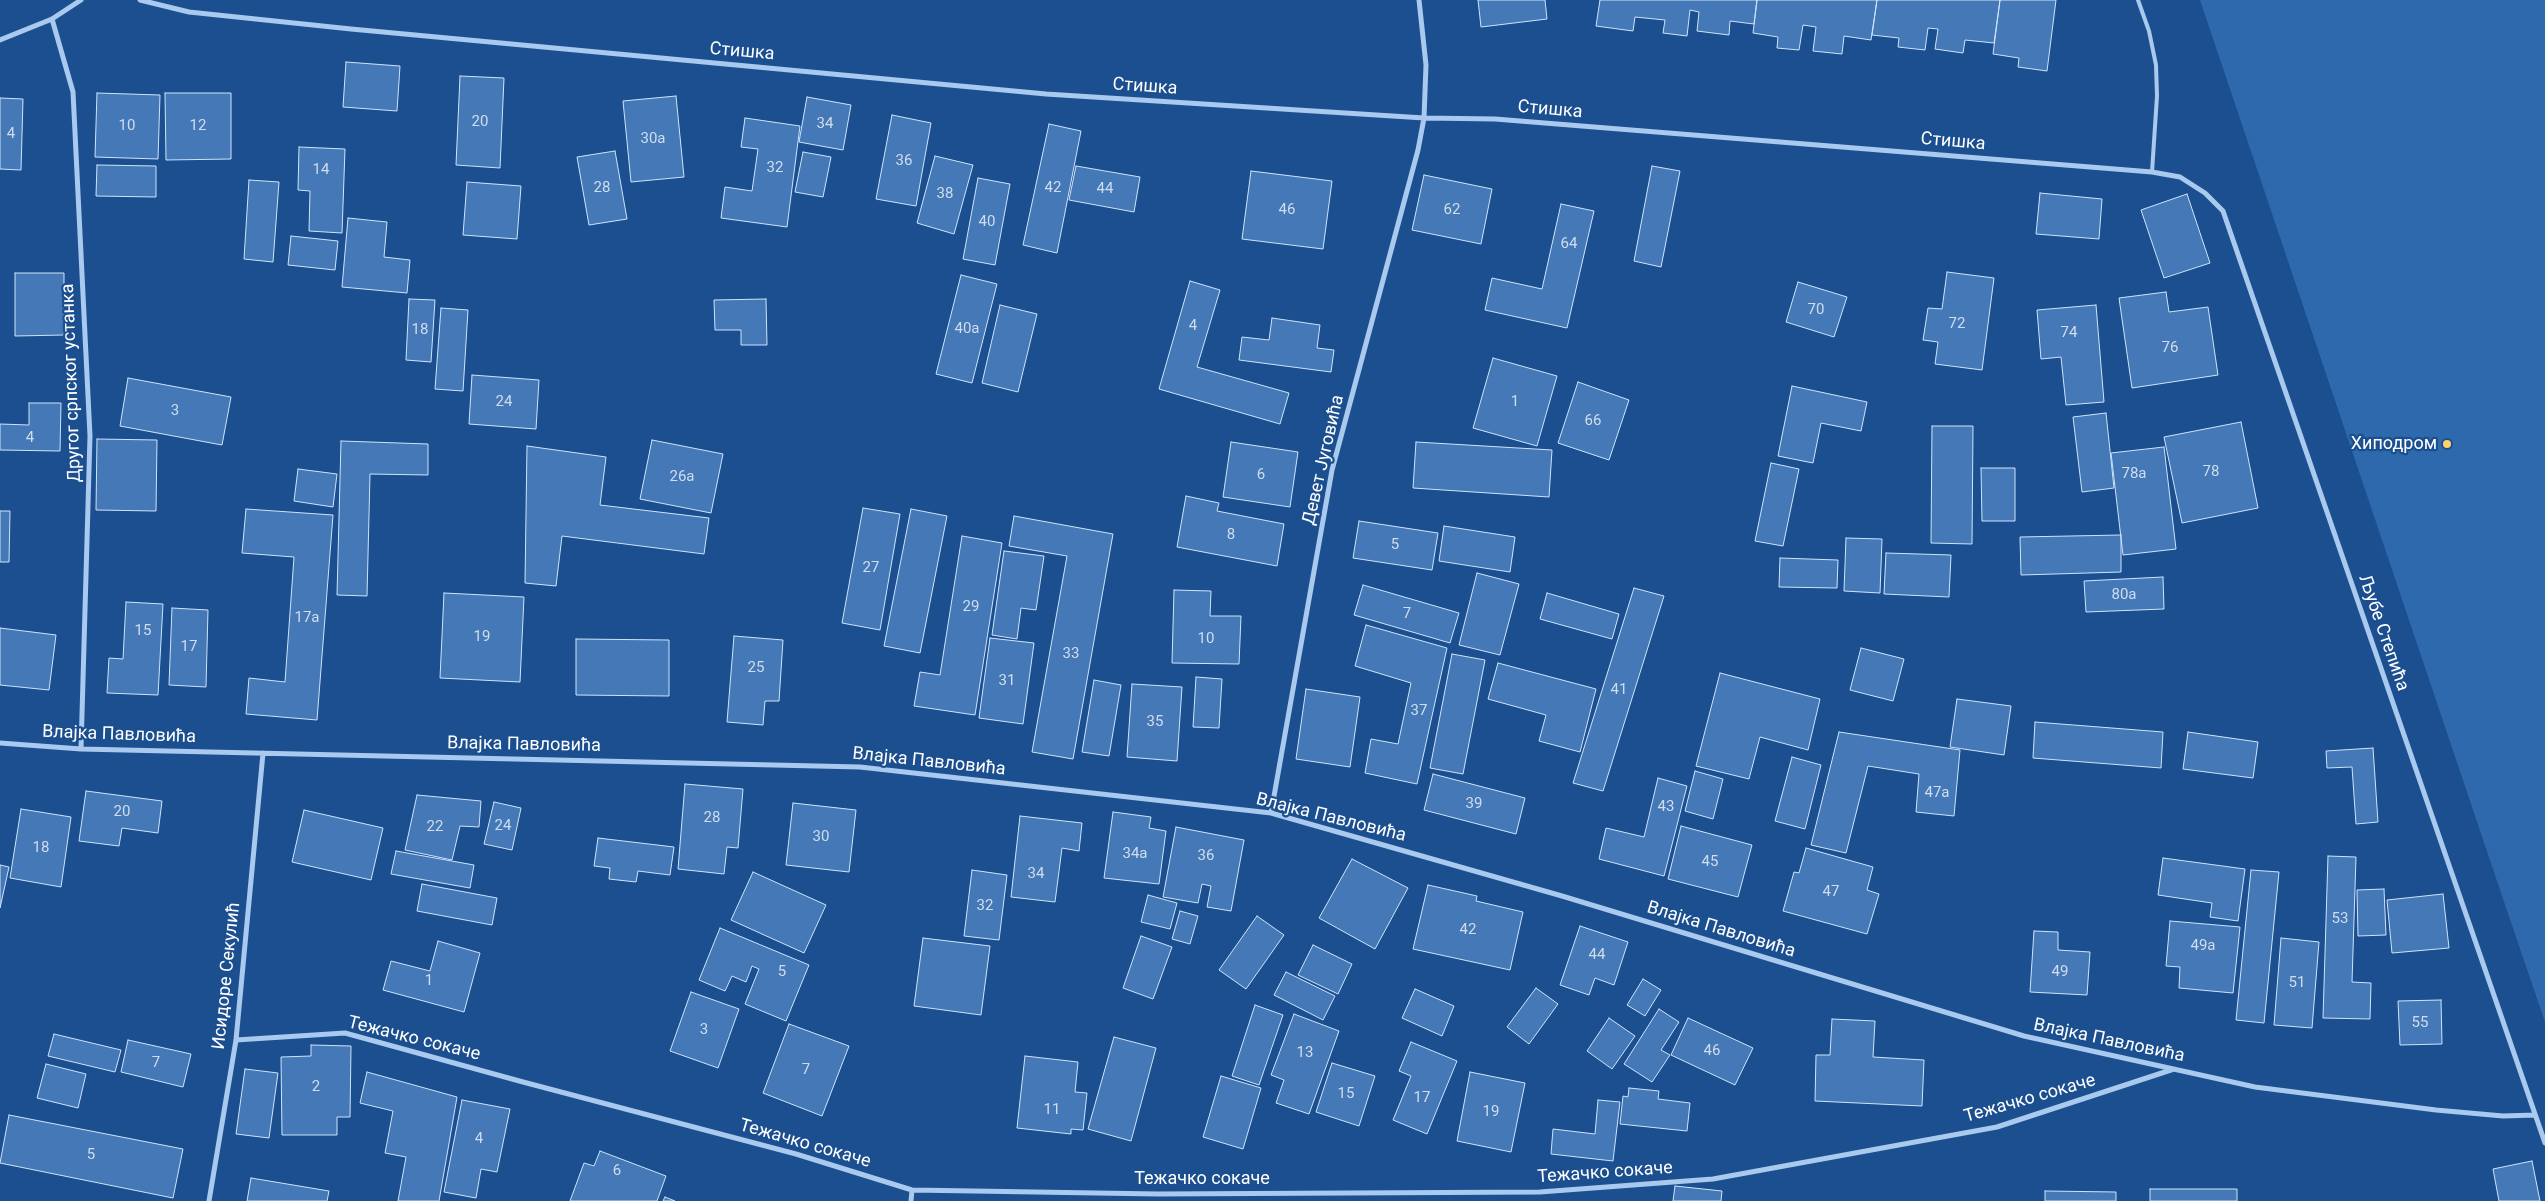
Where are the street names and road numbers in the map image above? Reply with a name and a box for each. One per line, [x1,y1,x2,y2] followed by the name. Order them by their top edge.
[709,38,775,66] street label: Стишка
[1112,74,1178,100] street label: Стишка
[1517,96,1583,124] street label: Стишка
[1920,128,1986,156] street label: Стишка
[58,283,86,483] street label: Другог српског устанка
[1299,393,1349,527] street label: Девет Југовића
[2353,572,2413,694] street label: Љубе Степића
[42,722,196,748] street label: Влајка Павловића
[447,733,601,757] street label: Влајка Павловића
[851,743,1007,781] street label: Влајка Павловића
[1254,789,1408,847] street label: Влајка Павловића
[1644,897,1798,963] street label: Влајка Павловића
[209,901,245,1051] street label: Исидоре Секулић
[346,1012,482,1066] street label: Тежачко сокаче
[2031,1014,2187,1068] street label: Влајка Павловића
[1962,1070,2098,1128] street label: Тежачко сокаче
[737,1115,873,1173] street label: Тежачко сокаче
[1537,1157,1673,1189] street label: Тежачко сокаче
[1134,1168,1270,1190] street label: Тежачко сокаче

